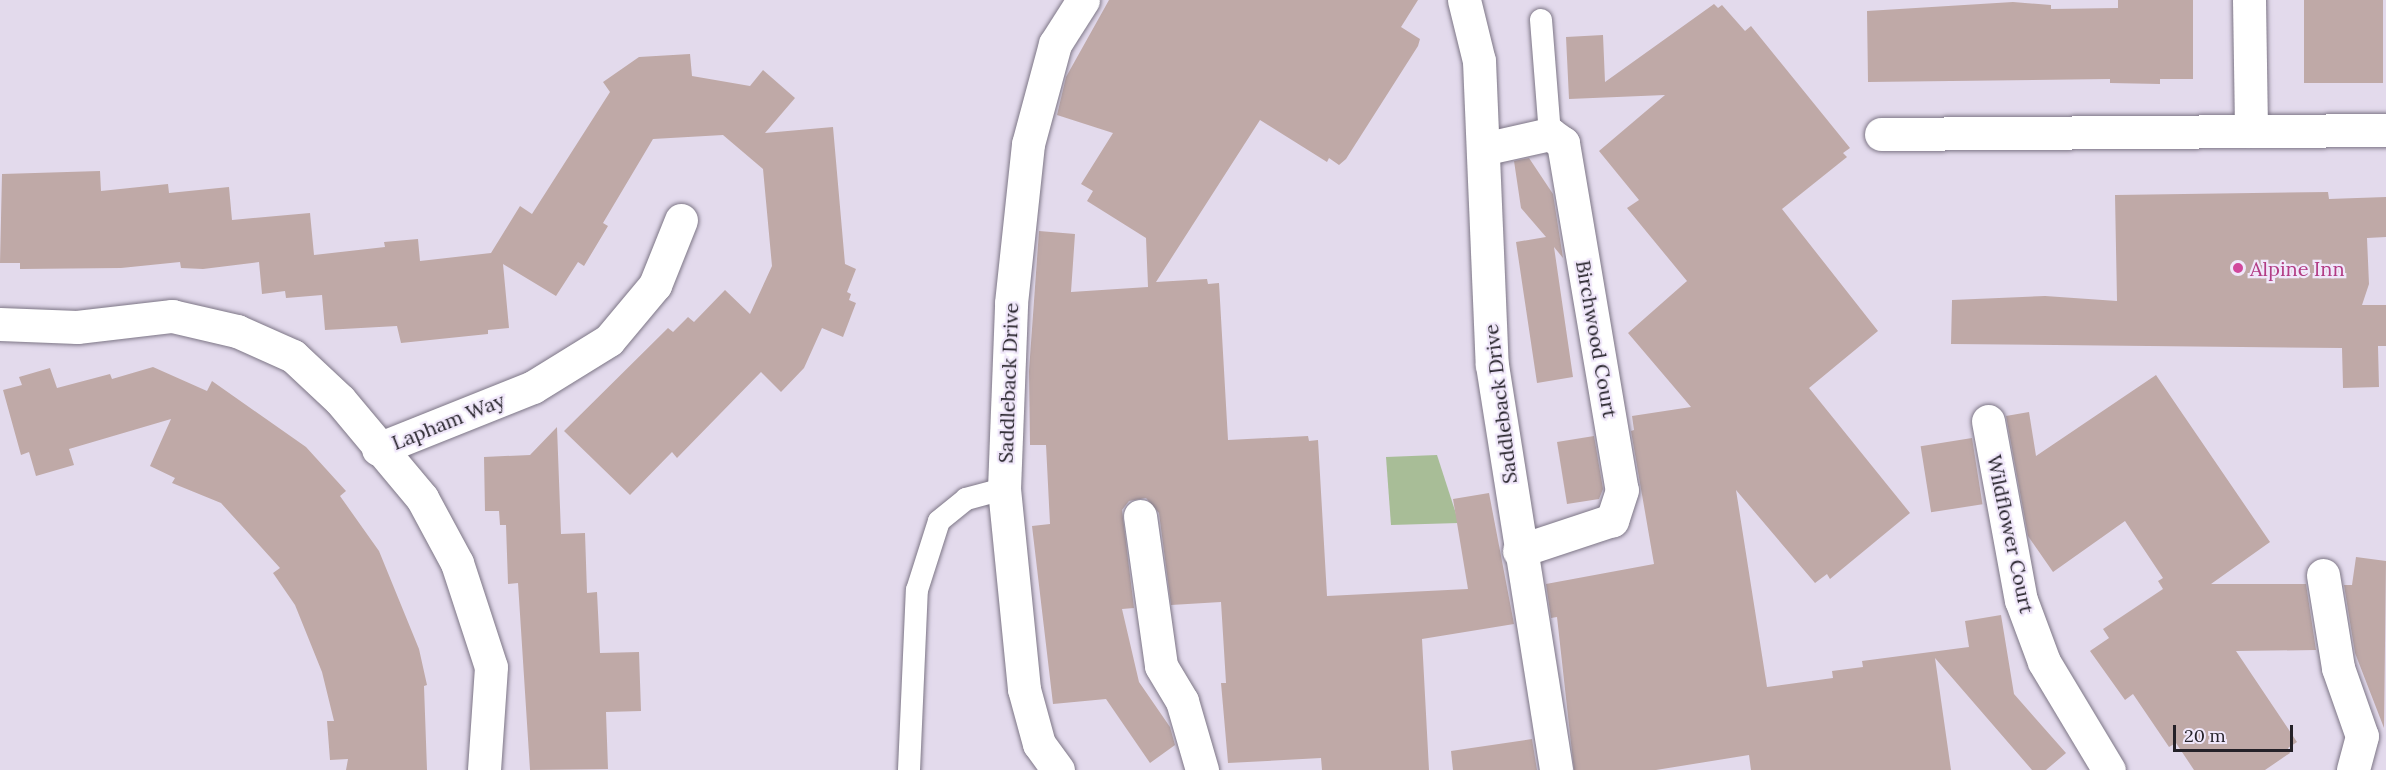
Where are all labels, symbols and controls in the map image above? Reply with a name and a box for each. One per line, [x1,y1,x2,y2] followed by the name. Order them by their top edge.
[2250,256,2345,280] place label: Alpine Inn
[1571,258,1623,420] street label: Birchwood Court
[2231,261,2245,275] marker: Alpine Inn
[993,302,1023,464] street label: Saddleback Drive
[1478,323,1522,485] street label: Saddleback Drive
[388,387,508,455] street label: Lapham Way
[1982,453,2040,615] street label: Wildflower Court
[2176,713,2296,751] scale bar
[2184,724,2226,747] text: 20 m

